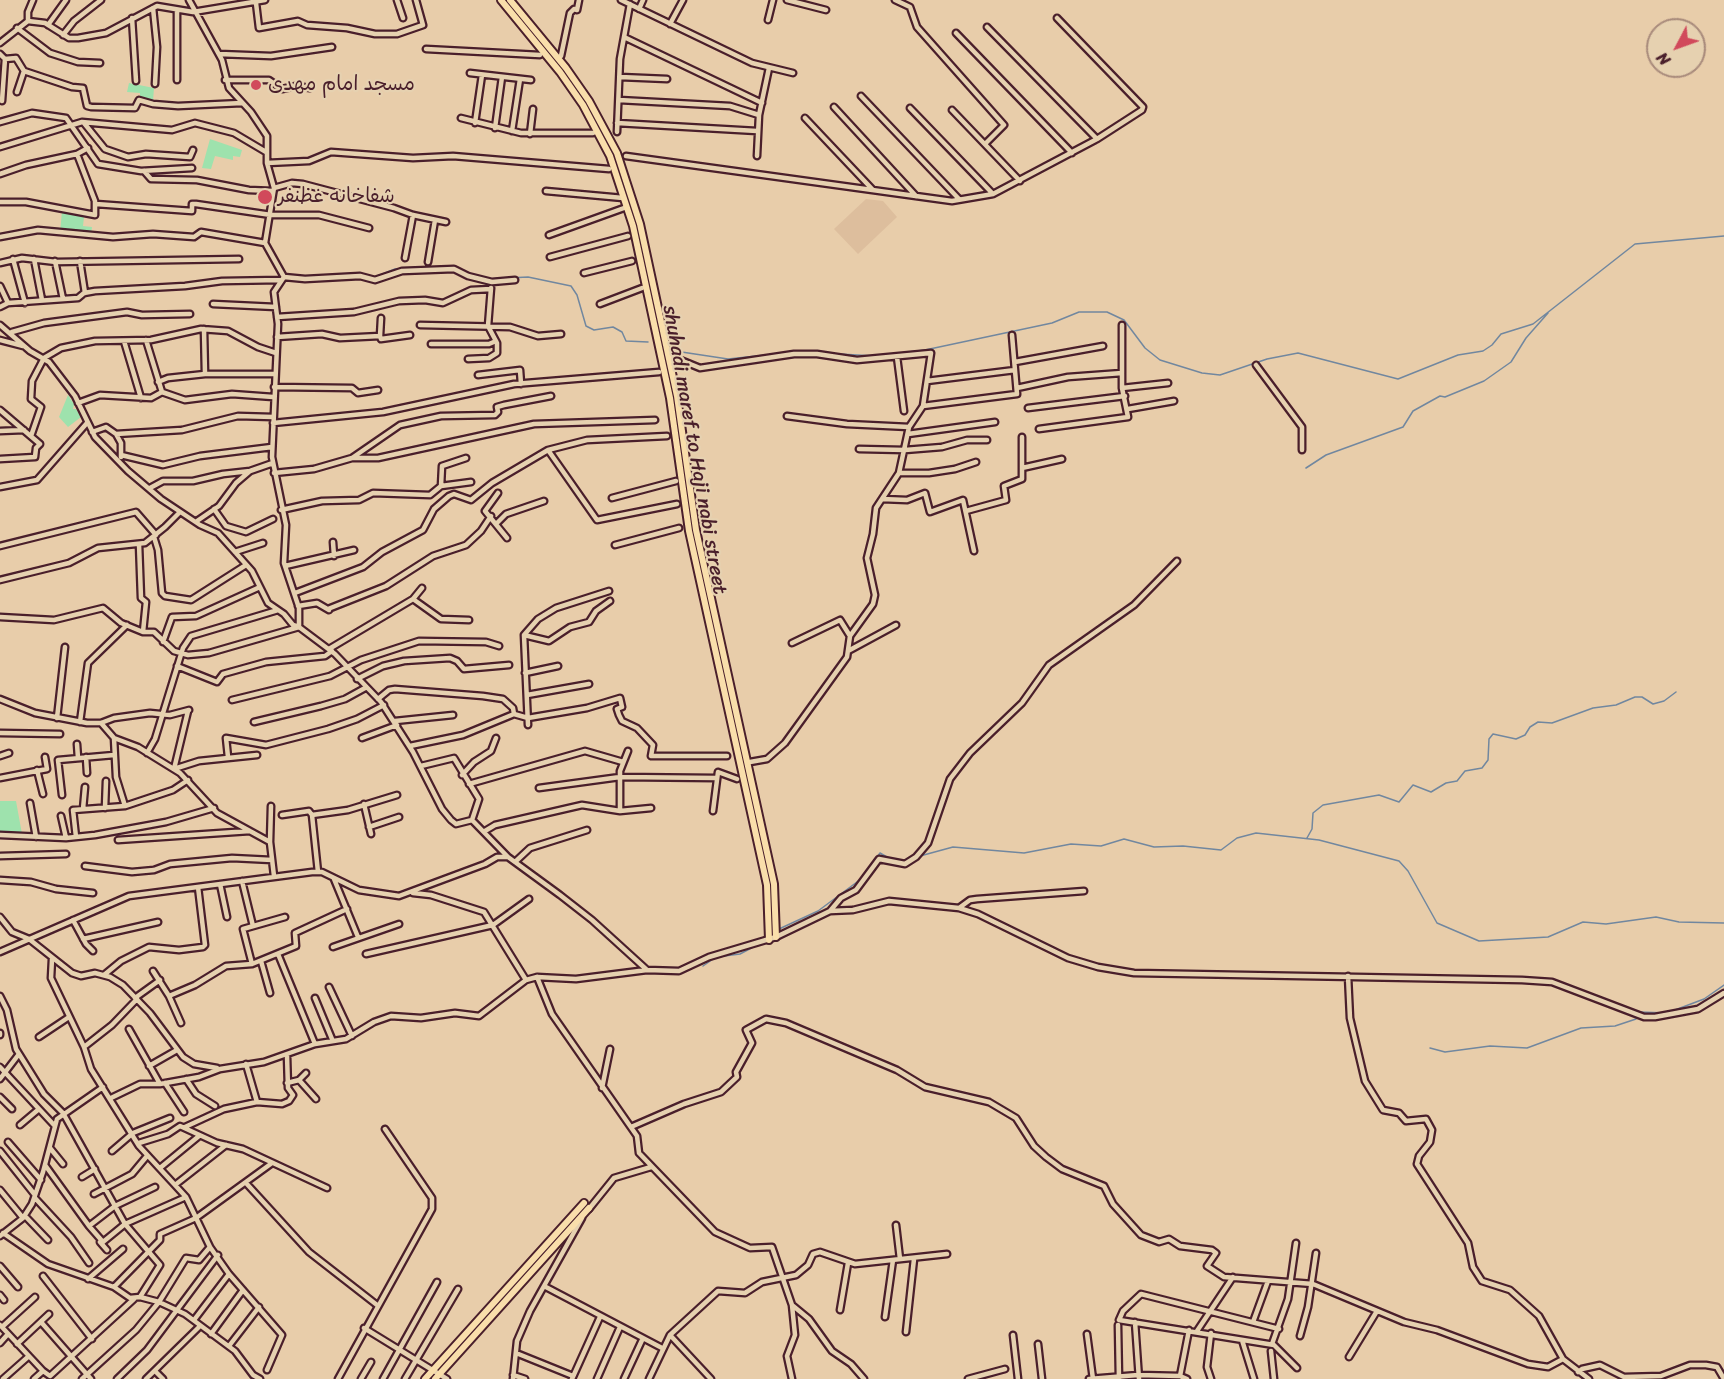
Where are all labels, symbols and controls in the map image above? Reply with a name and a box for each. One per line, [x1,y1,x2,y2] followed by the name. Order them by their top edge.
[1646,18,1706,78] north arrow
[1649,45,1678,73] text: N
[268,73,415,97] place label: مسجد امام مهدی
[249,78,263,92] marker: مسجد امام مهدی
[278,185,395,209] place label: شفاخانه غظنفر
[256,188,274,206] marker: شفاخانه غظنفر
[657,304,731,596] street label: shuhadi maref to Haji nabi street

